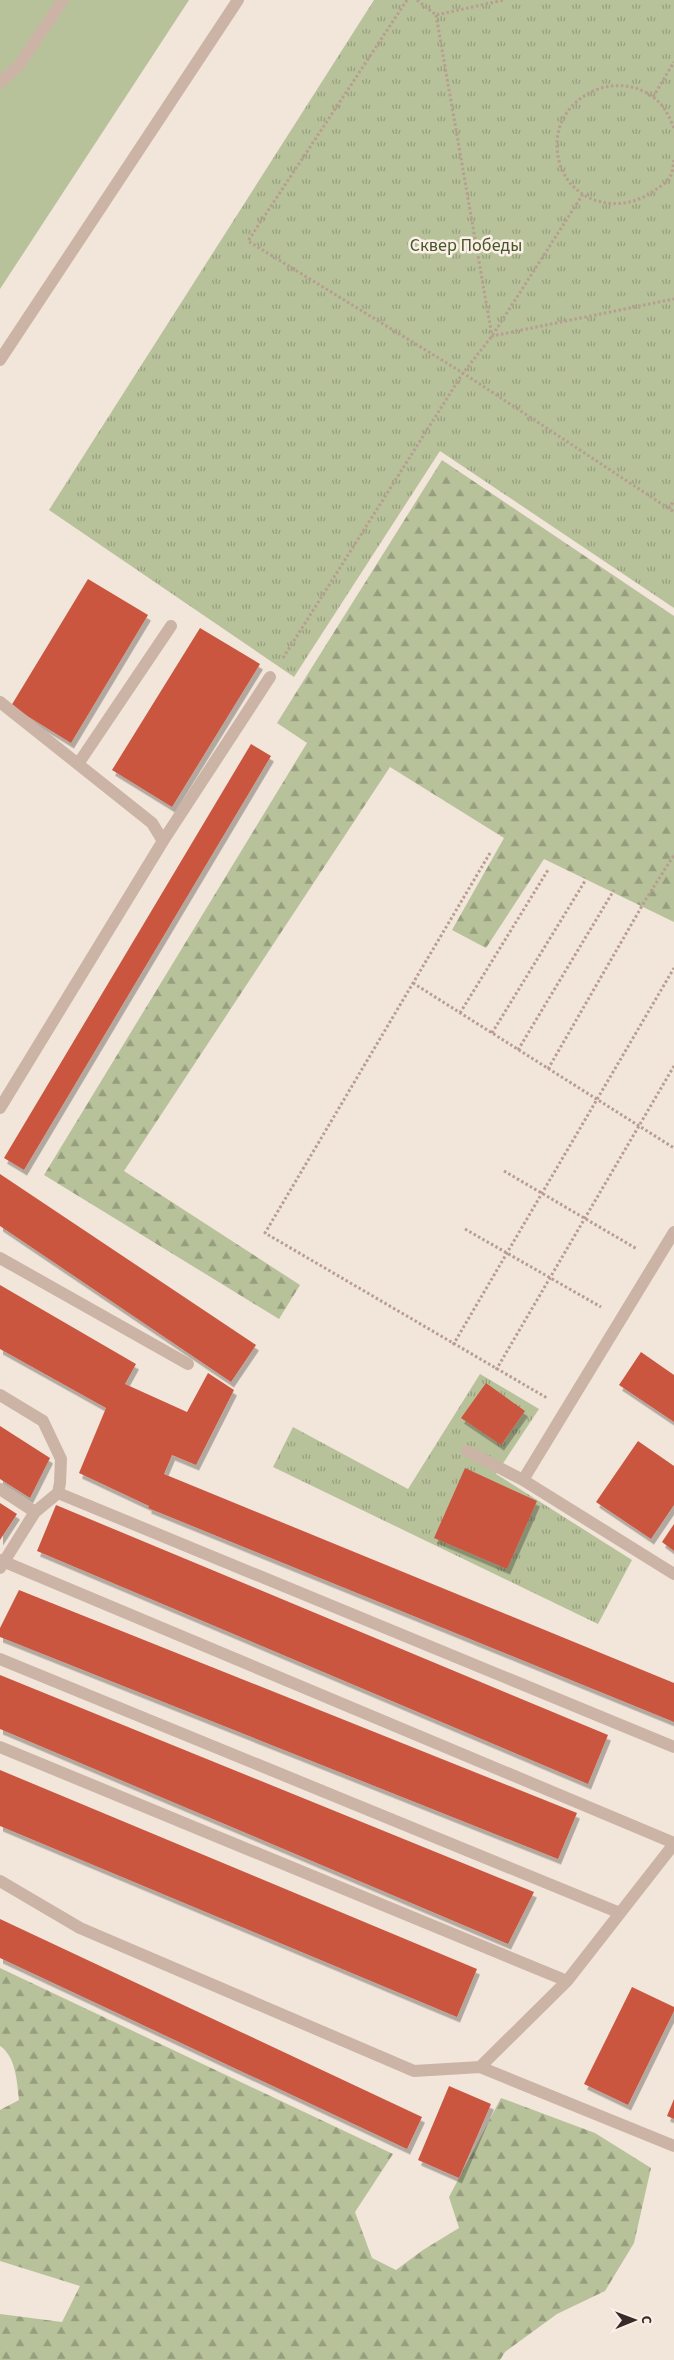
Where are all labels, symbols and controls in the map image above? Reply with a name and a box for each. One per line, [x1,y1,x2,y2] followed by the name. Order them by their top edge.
[410,233,522,258] park label: Сквер Победы
[609,2295,659,2345] north arrow
[636,2316,656,2324] text: С

